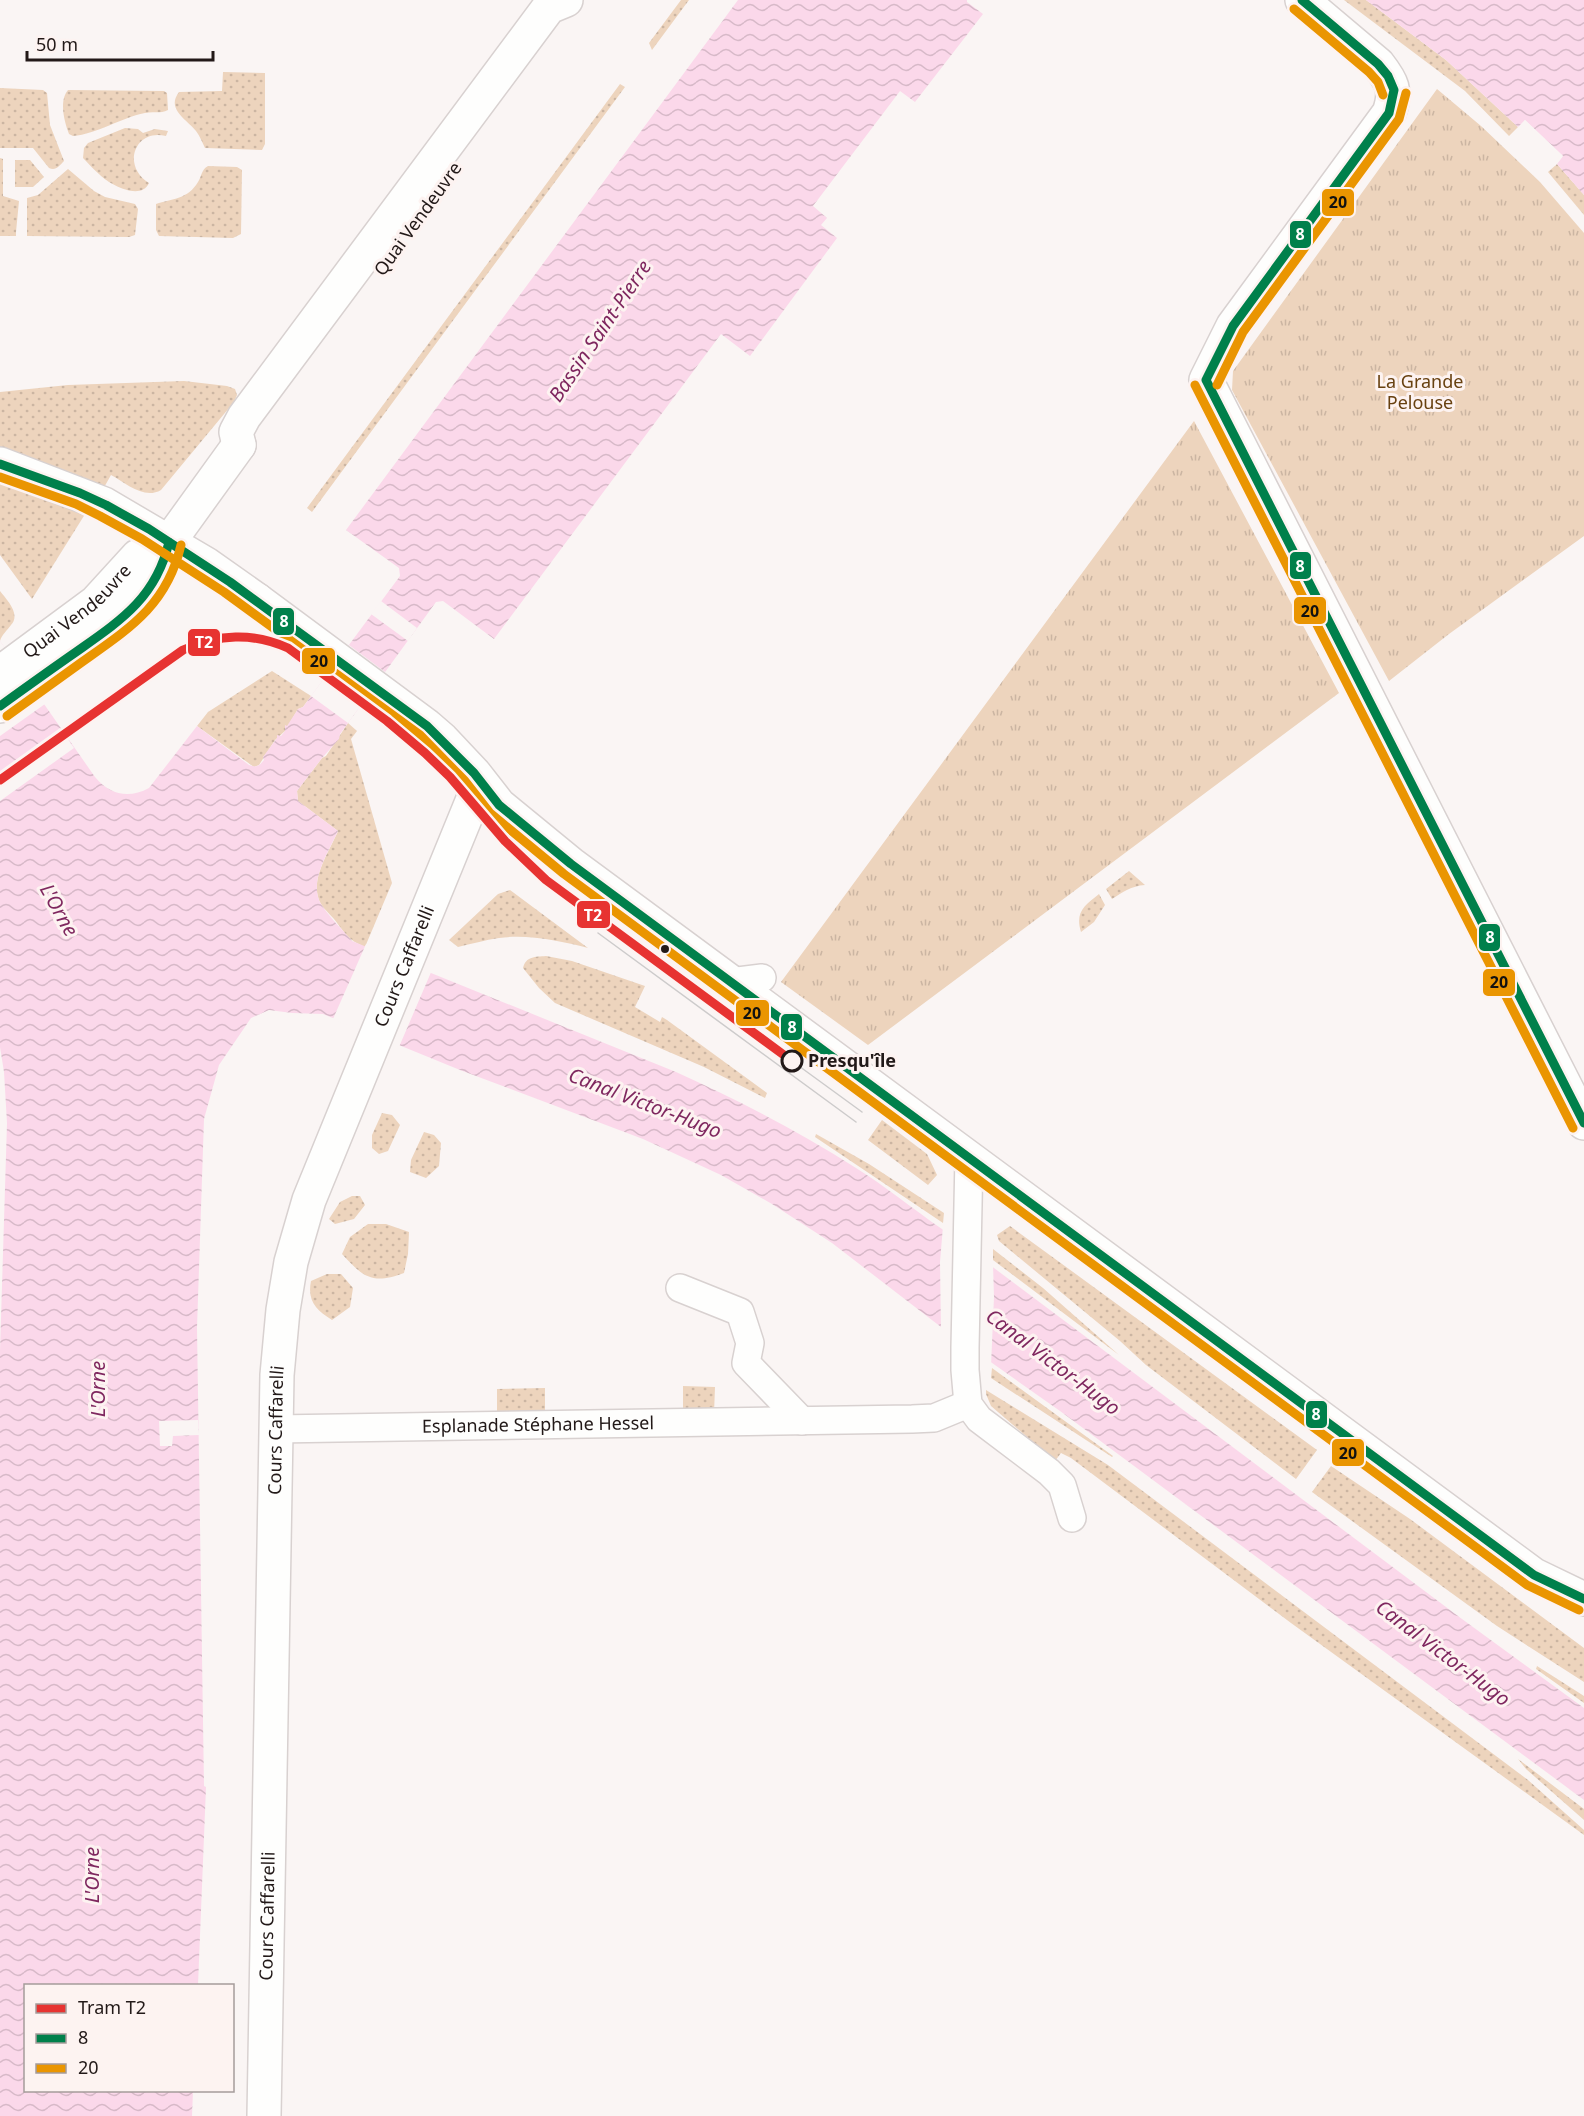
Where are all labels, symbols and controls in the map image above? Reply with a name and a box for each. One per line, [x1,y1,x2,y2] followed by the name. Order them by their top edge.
[27,24,213,62] scale bar
[36,32,78,56] text: 50 m
[368,157,467,280] street label: Quai Vendeuvre
[1321,188,1355,217] line badge: 20
[1329,191,1347,213] text: 20
[1289,220,1312,249] line badge: 8
[1295,223,1305,245] text: 8
[542,254,657,407] water label: Bassin Saint-Pierre
[1377,369,1463,414] park label: La Grande Pelouse
[1289,551,1312,580] line badge: 8
[1295,555,1305,577] text: 8
[18,558,136,663] street label: Quai Vendeuvre
[1293,596,1327,625] line badge: 20
[1301,600,1319,622] text: 20
[272,607,295,636] line badge: 8
[279,610,289,632] text: 8
[187,628,221,657] line badge: T2
[195,631,213,653] text: T2
[301,647,336,675] line badge: 20
[310,650,328,672] text: 20
[34,879,85,941] water label: L'Orne
[576,900,611,929] line badge: T2
[368,902,439,1030] street label: Cours Caffarelli
[584,904,602,926] text: T2
[1478,923,1501,952] line badge: 8
[1485,926,1495,948] text: 8
[659,943,671,955] unlabelled marker
[1482,968,1516,997] line badge: 20
[1490,971,1508,993] text: 20
[735,999,770,1027] line badge: 20
[743,1002,761,1024] text: 20
[780,1013,803,1041] line badge: 8
[787,1016,797,1038] text: 8
[808,1048,896,1072] place label: Presqu'île
[781,1050,803,1072] marker: Presqu'île
[565,1061,726,1144] water label: Canal Victor-Hugo
[981,1302,1126,1421] water label: Canal Victor-Hugo
[84,1361,111,1417] water label: L'Orne
[262,1364,289,1495] street label: Cours Caffarelli
[1305,1400,1328,1429] line badge: 8
[1311,1403,1321,1425] text: 8
[422,1410,654,1438] street label: Esplanade Stéphane Hessel
[1331,1438,1365,1467] line badge: 20
[1339,1442,1357,1464] text: 20
[1371,1593,1516,1712] water label: Canal Victor-Hugo
[78,1847,105,1903] water label: L'Orne
[253,1851,280,1981] street label: Cours Caffarelli
[24,1984,234,2092] legend
[78,1995,146,2019] text: Tram T2
[78,2025,88,2049] text: 8
[78,2055,99,2079] text: 20

